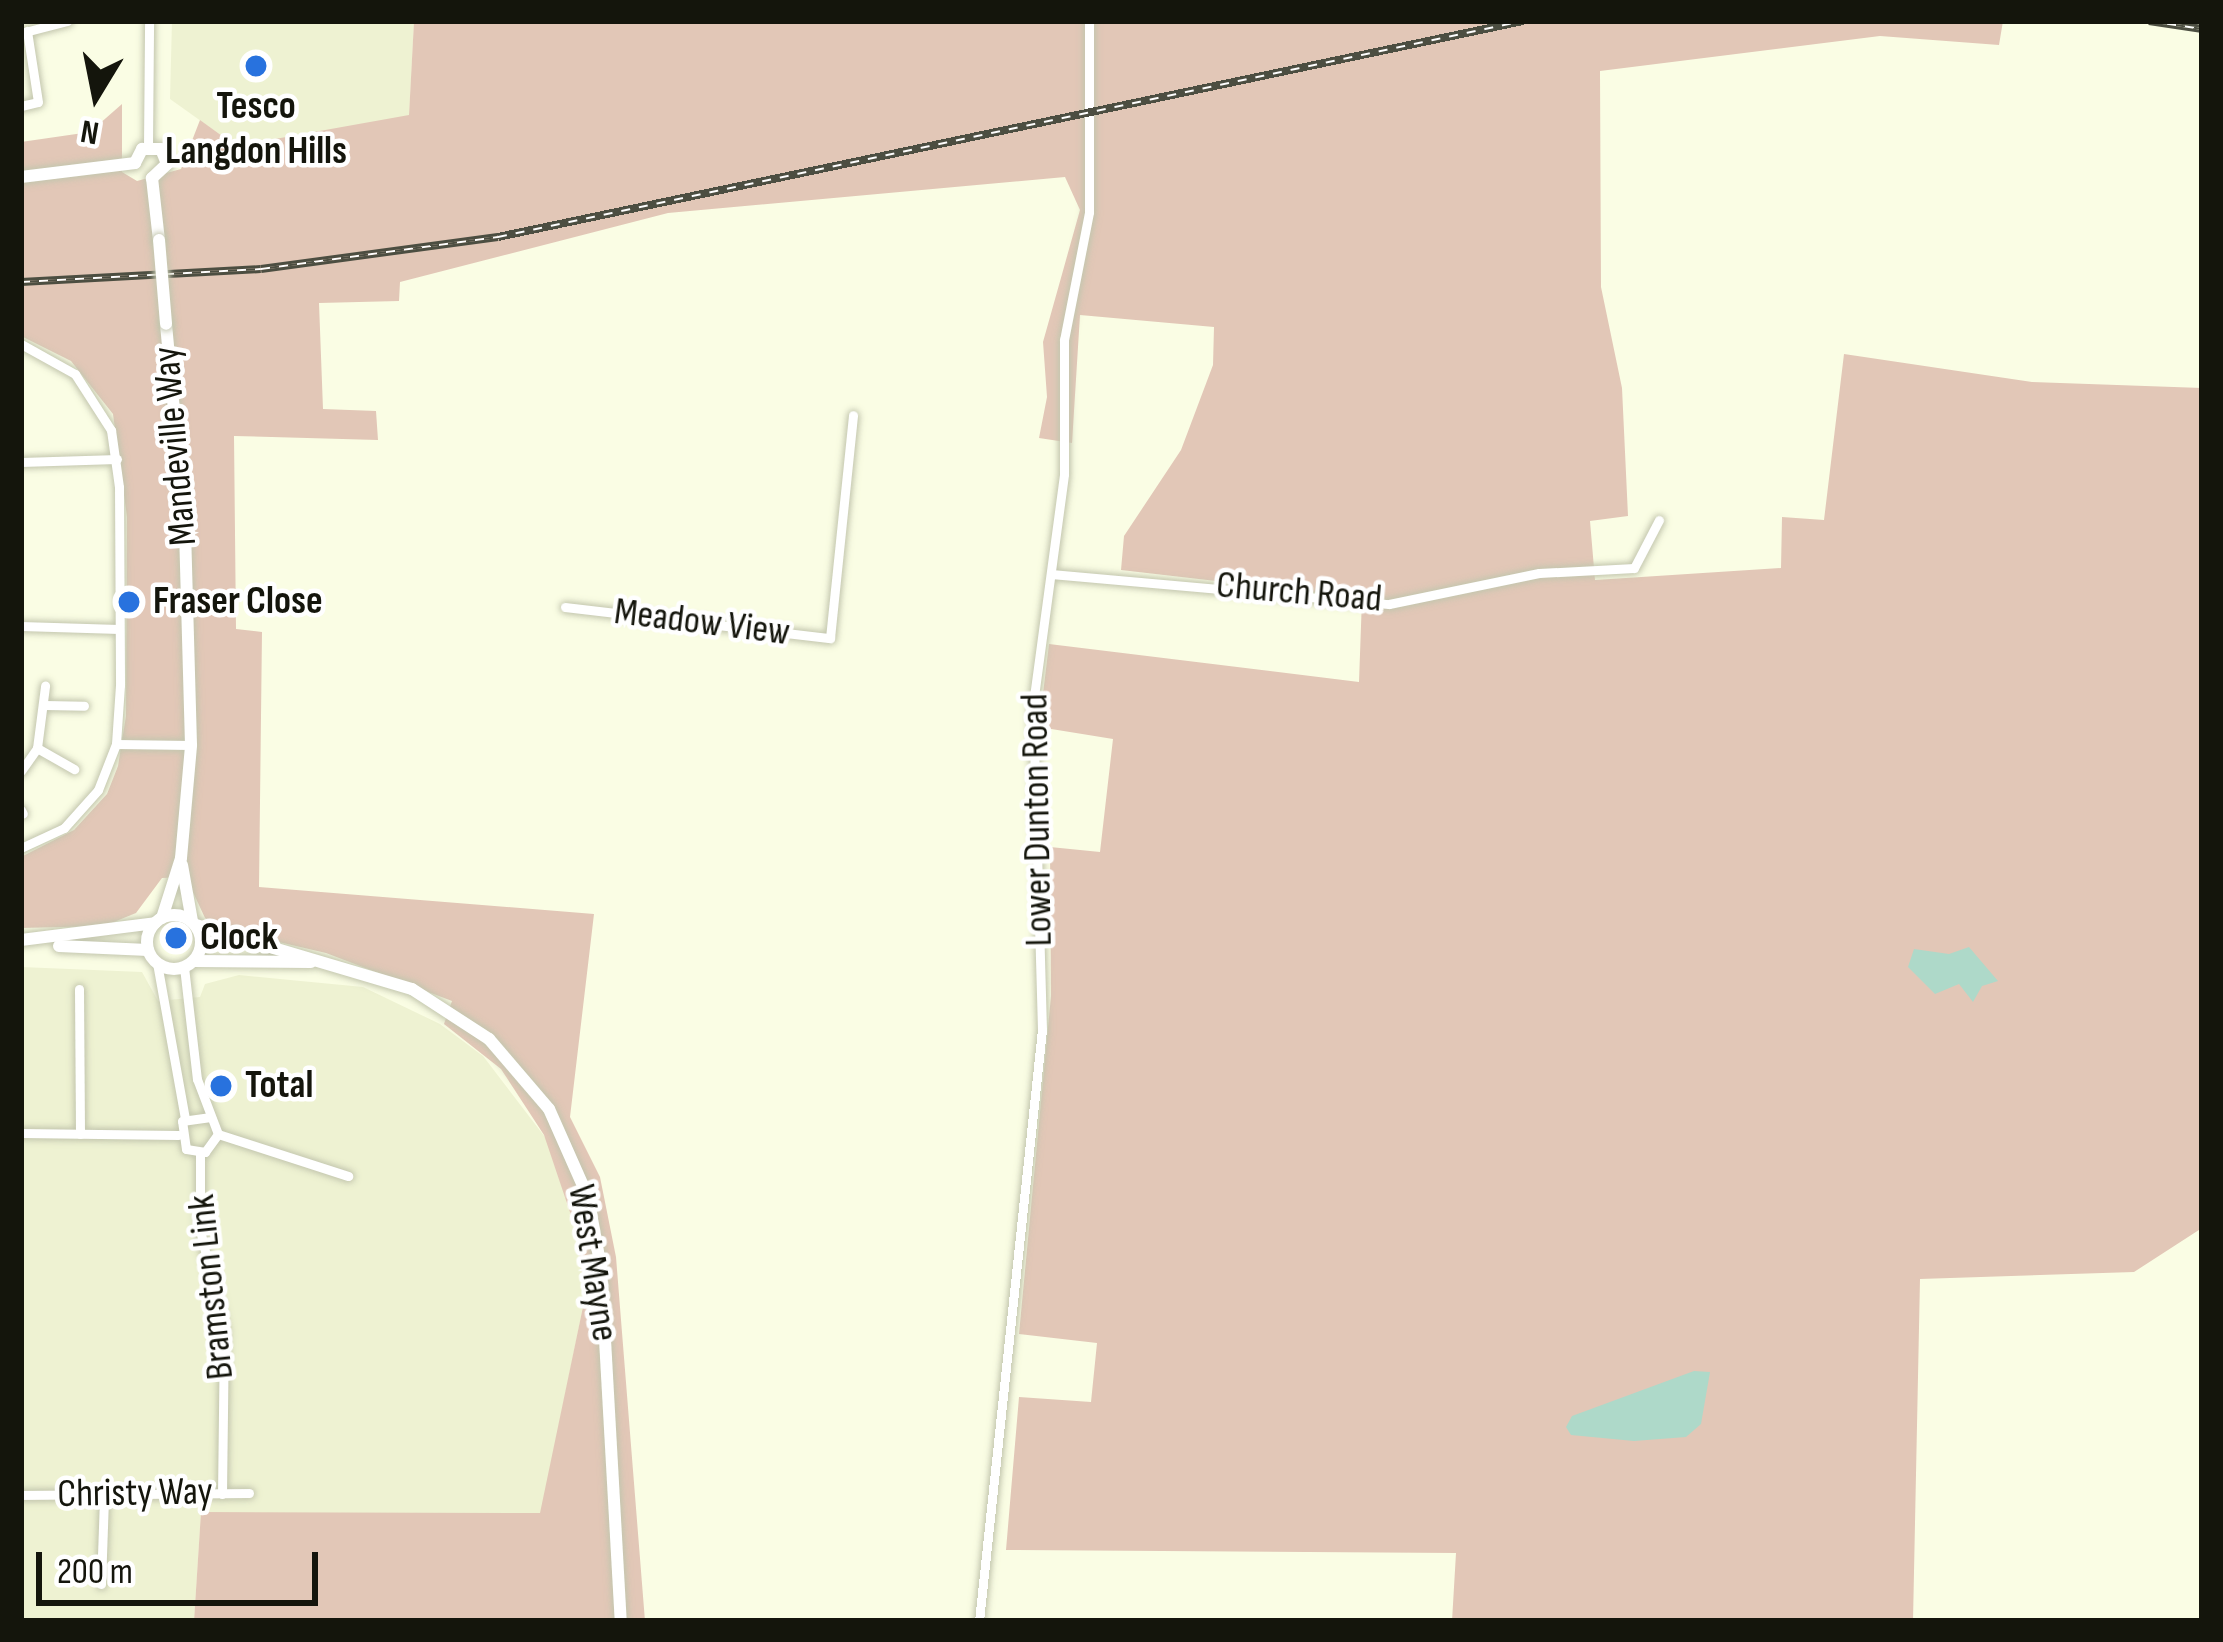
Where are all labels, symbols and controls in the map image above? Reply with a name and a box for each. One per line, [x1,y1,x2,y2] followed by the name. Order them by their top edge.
[36,36,156,156] north arrow
[243,53,269,79] marker: Tesco Langdon Hills
[165,85,347,176] place label: Tesco Langdon Hills
[78,110,102,153] text: N
[144,345,208,547] street label: Mandeville Way
[1214,562,1384,624] street label: Church Road
[153,579,323,625] place label: Fraser Close
[116,589,142,615] marker: Fraser Close
[612,589,792,657] street label: Meadow View
[1012,693,1064,947] street label: Lower Dunton Road
[200,915,278,961] place label: Clock
[163,925,189,951] marker: Clock
[245,1063,313,1109] place label: Total
[208,1073,234,1099] marker: Total
[557,1181,627,1345] street label: West Mayne
[179,1192,245,1382] street label: Bramston Link
[57,1469,213,1519] street label: Christy Way
[42,1528,324,1602] scale bar
[57,1551,133,1594] text: 200 m

